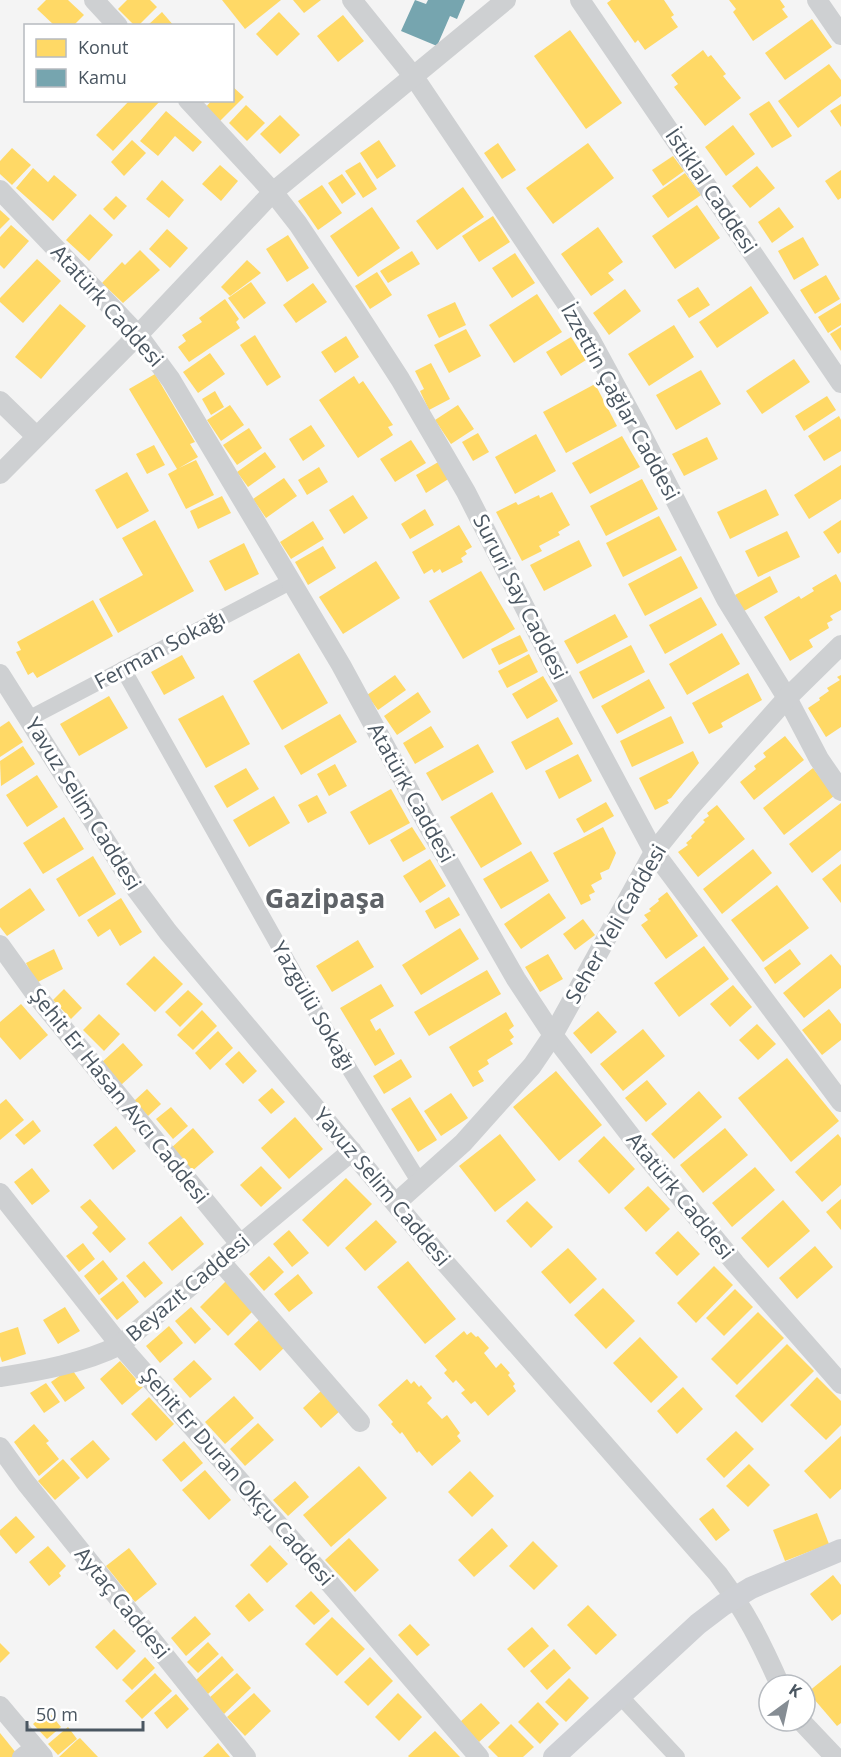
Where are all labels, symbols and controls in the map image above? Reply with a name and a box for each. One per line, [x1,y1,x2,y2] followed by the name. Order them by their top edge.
[24,24,234,102] legend
[78,35,128,59] text: Konut
[78,65,127,89] text: Kamu
[660,122,764,258] street label: İstiklal Caddesi
[45,238,170,373] street label: Atatürk Caddesi
[555,298,687,505] street label: İzzettin Çağlar Caddesi
[467,509,575,684] street label: Sururi Say Caddesi
[89,603,230,695] street label: Ferman Sokağı
[19,712,148,895] street label: Yavuz Selim Caddesi
[362,718,462,867] street label: Atatürk Caddesi
[558,839,672,1008] street label: Seher Yeli Caddesi
[265,879,385,916] district label: Gazipaşa
[266,936,362,1075] street label: Yazgülü Sokağı
[24,982,215,1209] street label: Şehit Er Hasan Avcı Caddesi
[308,1101,457,1271] street label: Yavuz Selim Caddesi
[621,1126,741,1265] street label: Atatürk Caddesi
[120,1227,255,1347] street label: Beyazıt Caddesi
[135,1361,340,1591] street label: Şehit Er Duran Okçu Caddesi
[69,1541,177,1664] street label: Aytaç Caddesi
[757,1673,817,1733] north arrow
[785,1678,806,1703] text: K
[27,1694,142,1732] scale bar
[36,1702,78,1726] text: 50 m

